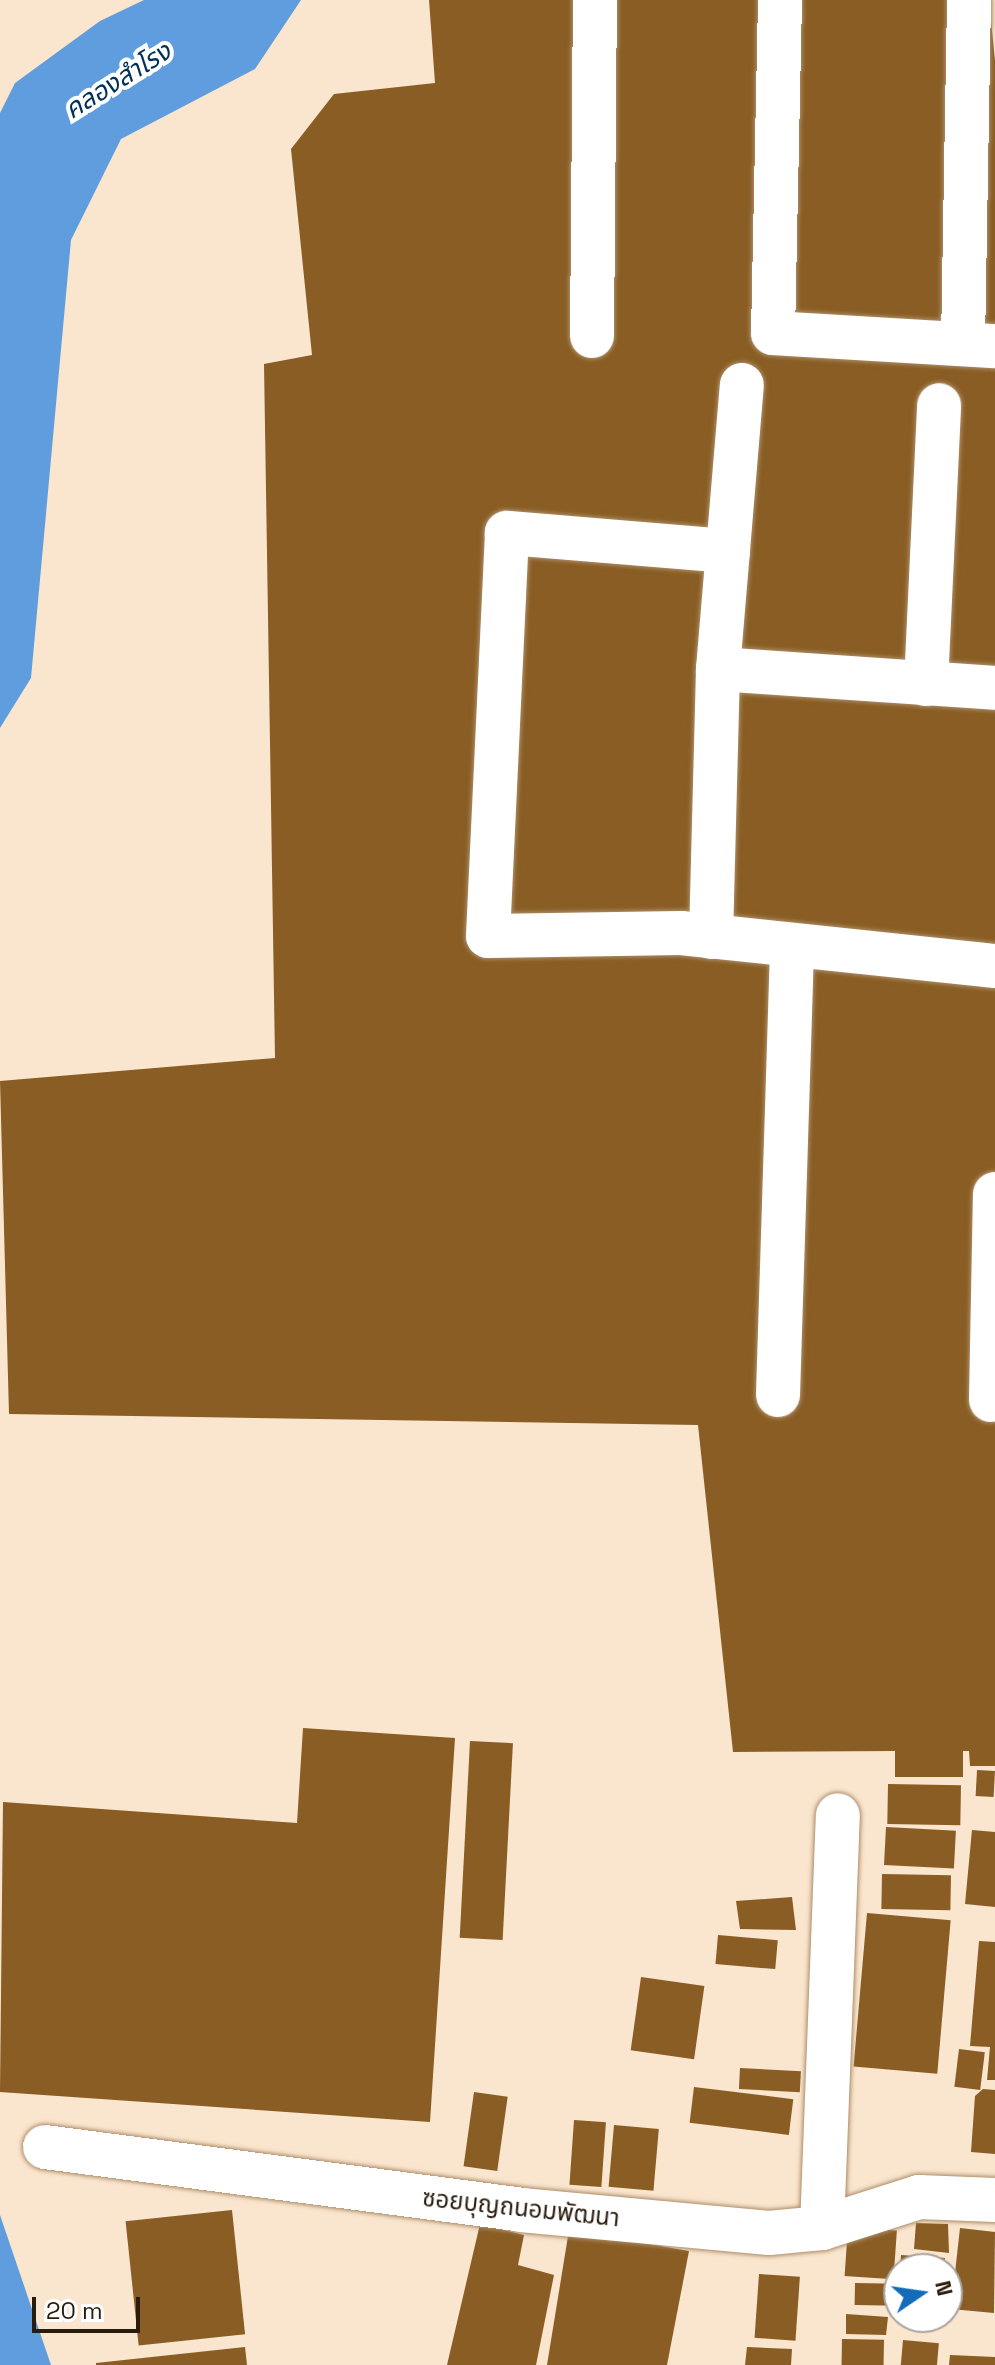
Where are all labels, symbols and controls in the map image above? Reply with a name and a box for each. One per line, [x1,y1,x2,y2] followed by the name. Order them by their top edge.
[59,36,177,126] water label: คลองสำโรง
[421,2183,621,2233] street label: ซอยบุญถนอมพัฒนา
[883,2253,963,2333] north arrow
[929,2278,960,2298] text: N
[36,2281,144,2331] scale bar
[46,2295,103,2326] text: 20 m

